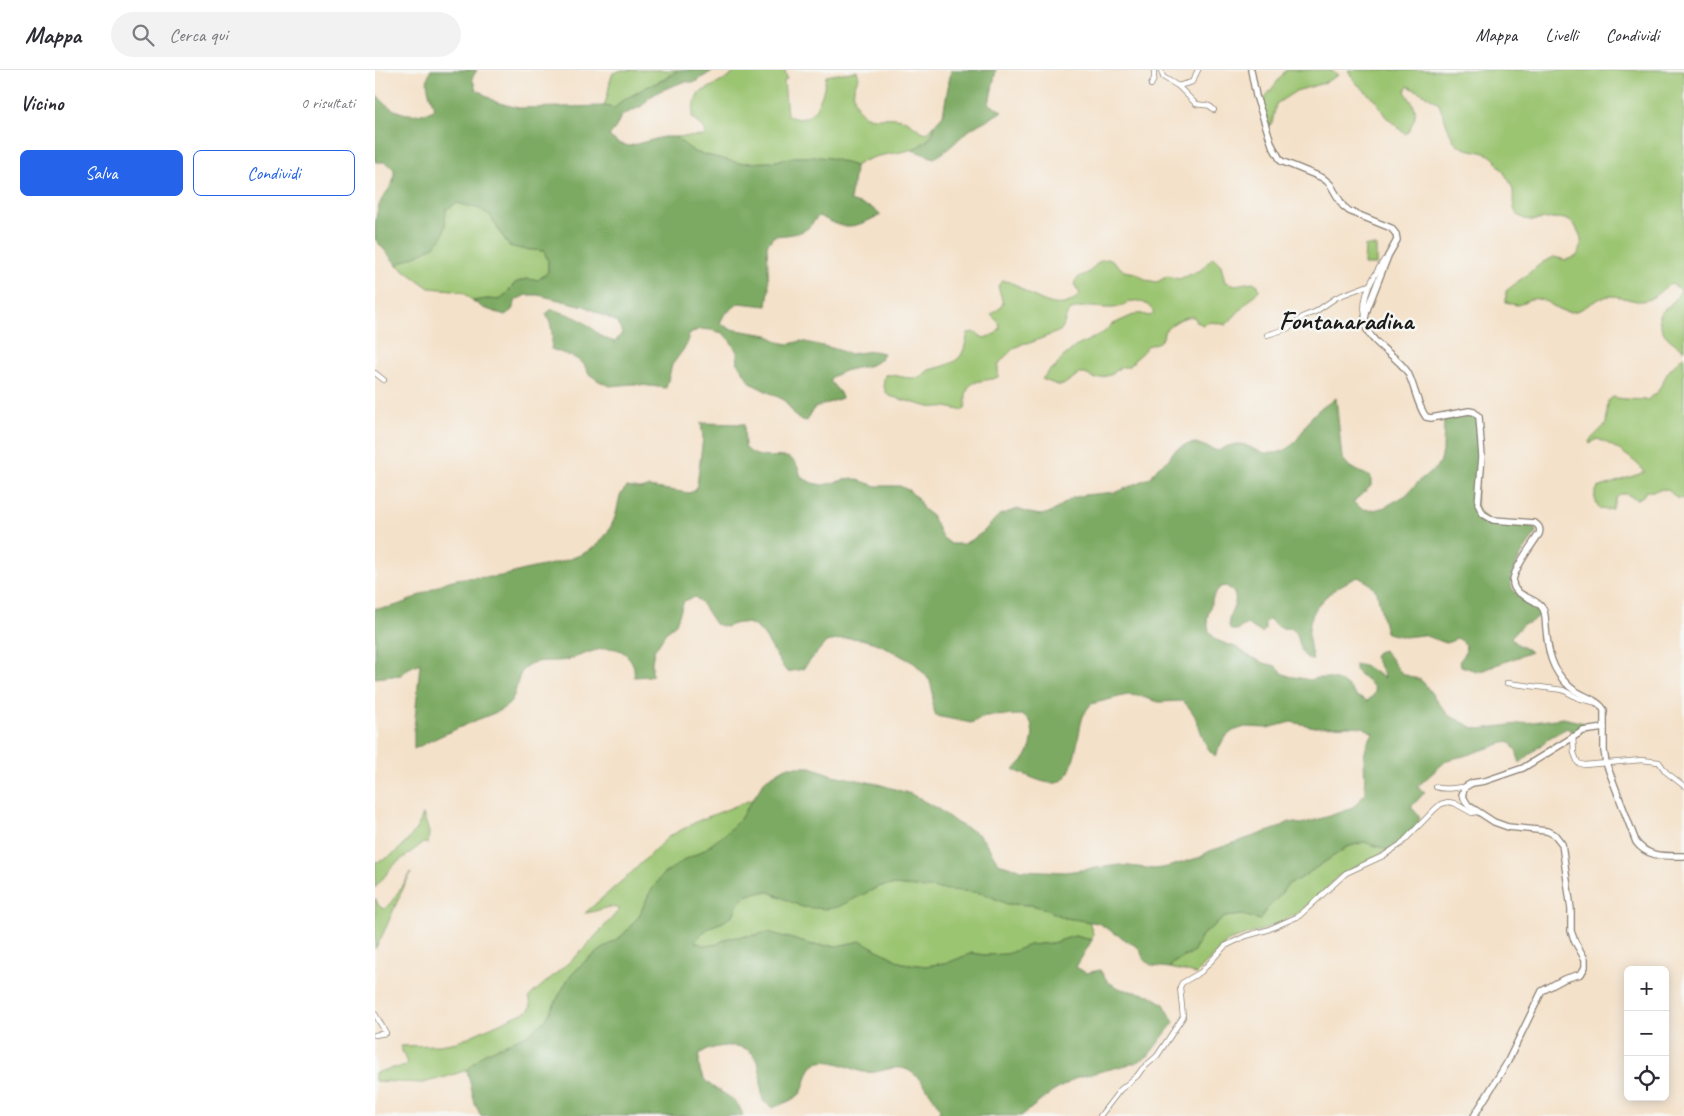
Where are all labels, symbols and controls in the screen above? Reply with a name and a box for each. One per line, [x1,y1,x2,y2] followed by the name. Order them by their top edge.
[111,12,461,57] search box
[25,20,81,50] text: Mappa
[129,21,157,49] icon: search
[169,23,228,47] text: Cerca qui
[1476,24,1517,46] text: Mappa
[1545,24,1578,46] text: Livelli
[1606,24,1659,46] text: Condividi
[20,90,63,116] text: Vicino
[301,93,355,113] text: 0 risultati
[20,150,183,196] button: Salva
[193,150,355,196] button: Condividi
[1279,304,1415,337] district label: Fontanaradina
[1624,966,1669,1101] map controls
[1624,966,1669,1011] button: +
[1624,1011,1669,1056] button: −
[1624,1056,1669,1101] button: locate

